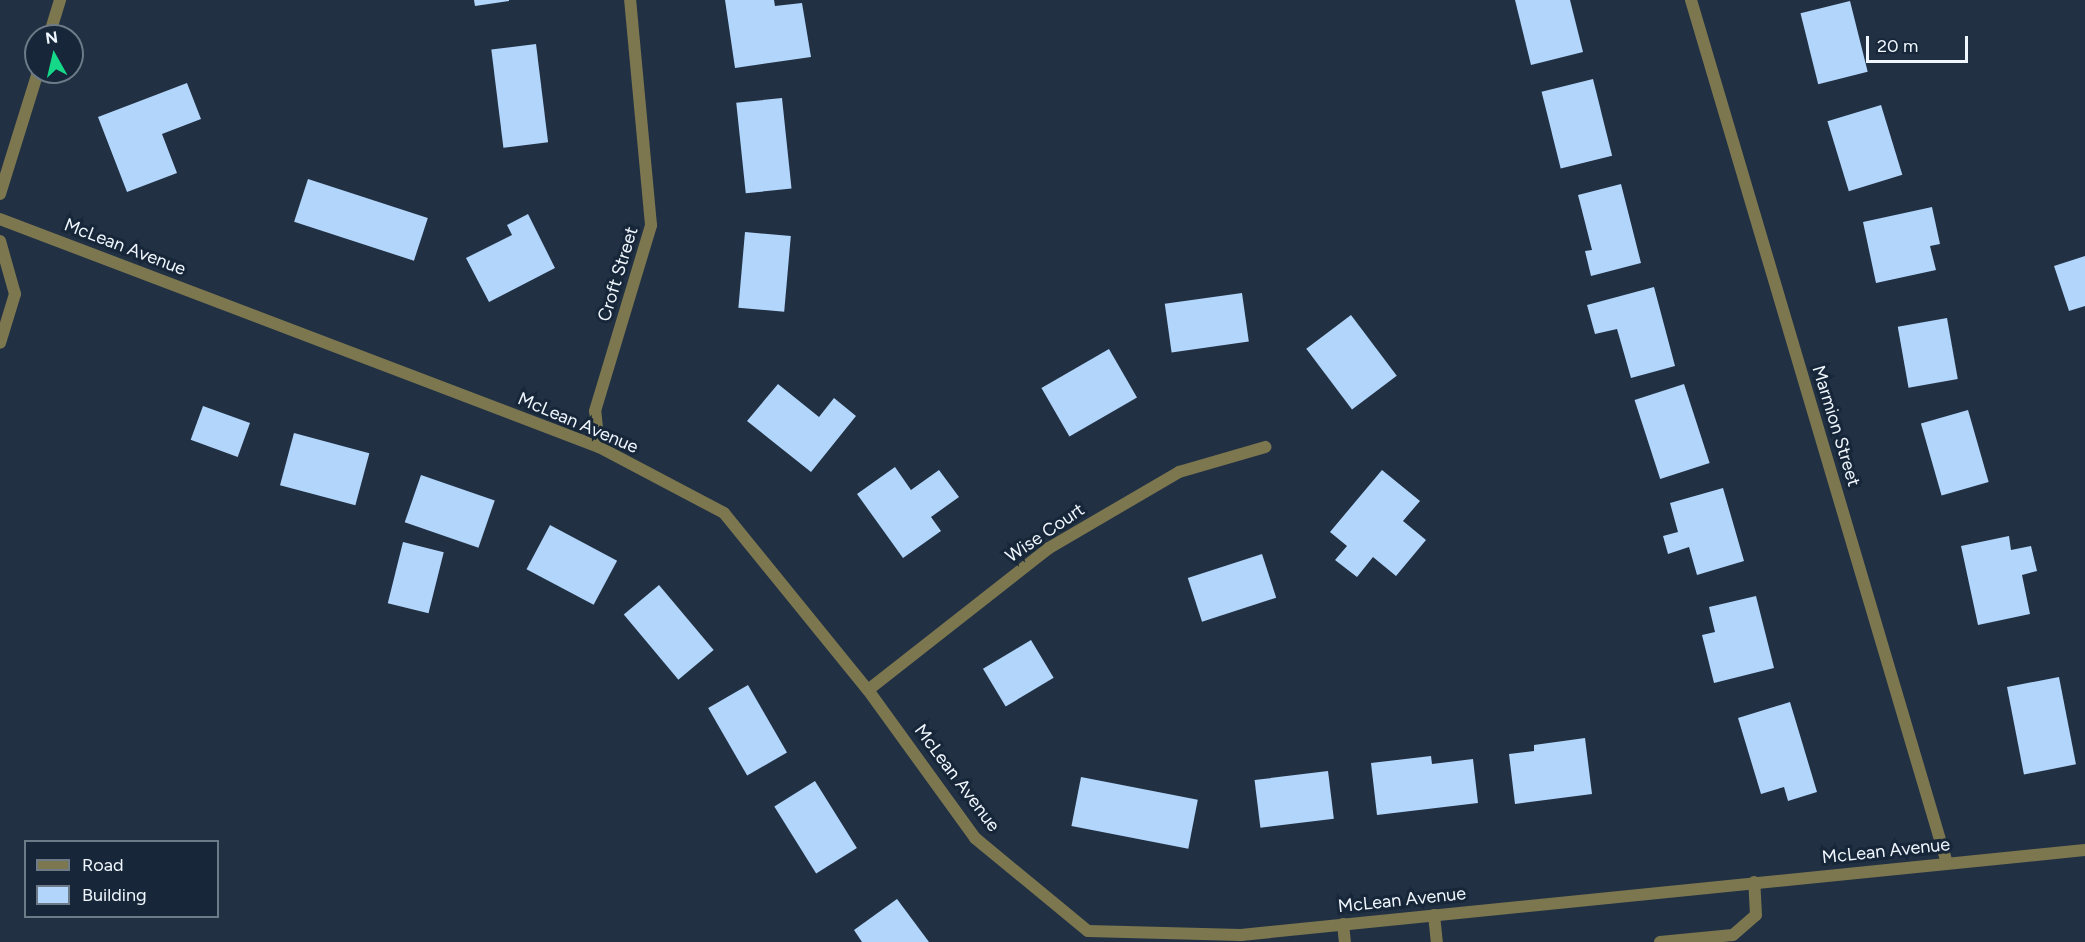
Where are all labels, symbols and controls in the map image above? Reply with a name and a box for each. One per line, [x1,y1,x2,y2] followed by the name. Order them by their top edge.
[24,24,84,84] north arrow
[1869,24,1971,62] scale bar
[44,27,59,48] text: N
[1877,35,1918,57] text: 20 m
[61,214,189,280] street label: McLean Avenue
[593,224,643,324] street label: Croft Street
[1807,363,1865,489] street label: Marmion Street
[515,388,641,458] street label: McLean Avenue
[1001,499,1089,567] street label: Wise Court
[910,720,1004,836] street label: McLean Avenue
[1821,834,1951,868] street label: McLean Avenue
[24,840,219,918] legend
[82,854,123,876] text: Road
[1337,883,1467,917] street label: McLean Avenue
[82,884,147,906] text: Building

